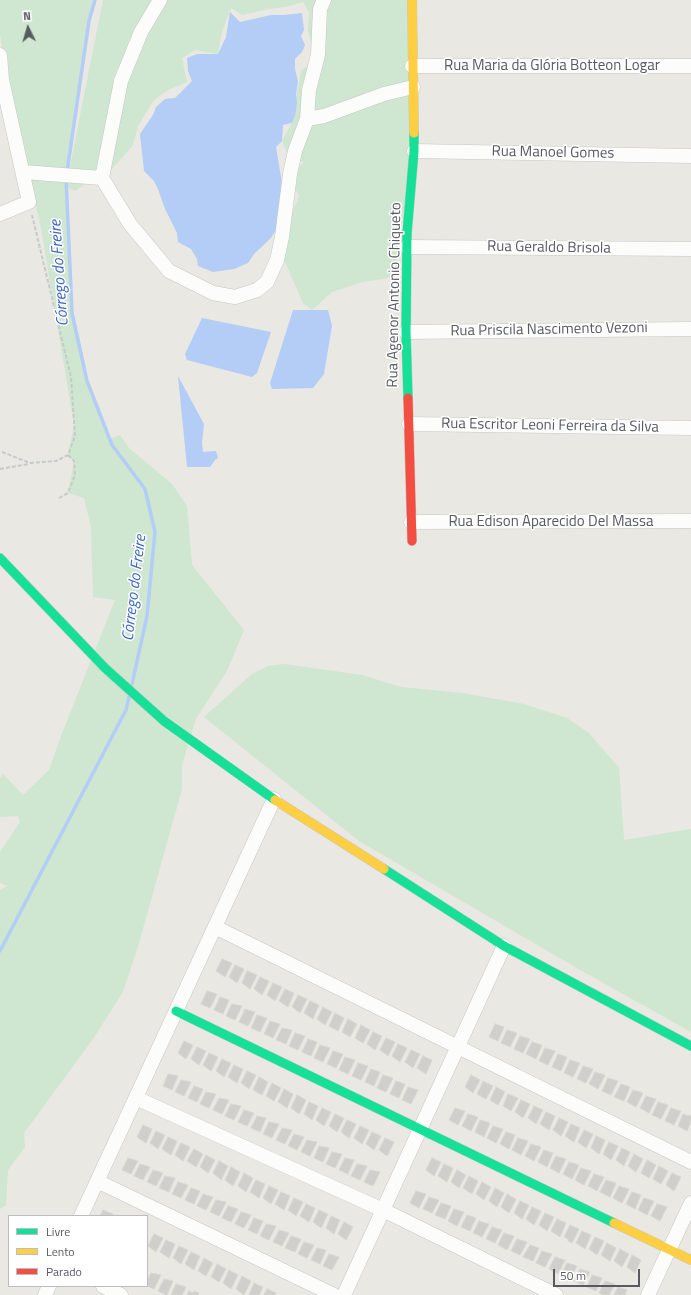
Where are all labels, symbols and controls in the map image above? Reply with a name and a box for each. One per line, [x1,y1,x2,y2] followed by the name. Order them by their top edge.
[8,8,48,48] north arrow
[22,8,31,24] text: N
[444,57,660,75] street label: Rua Maria da Glória Botteon Logar
[492,143,614,163] street label: Rua Manoel Gomes
[384,202,406,388] street label: Rua Agenor Antonio Chiqueto
[47,219,73,327] water label: Córrego do Freire
[487,238,611,258] street label: Rua Geraldo Brisola
[450,319,648,341] street label: Rua Priscila Nascimento Vezoni
[441,415,659,437] street label: Rua Escritor Leoni Ferreira da Silva
[448,513,654,531] street label: Rua Edison Aparecido Del Massa
[119,534,151,642] water label: Córrego do Freire
[8,1215,148,1287] legend
[46,1222,70,1241] text: Livre
[46,1242,75,1261] text: Lento
[555,1261,642,1287] scale bar
[46,1262,82,1281] text: Parado
[560,1266,586,1285] text: 50 m

